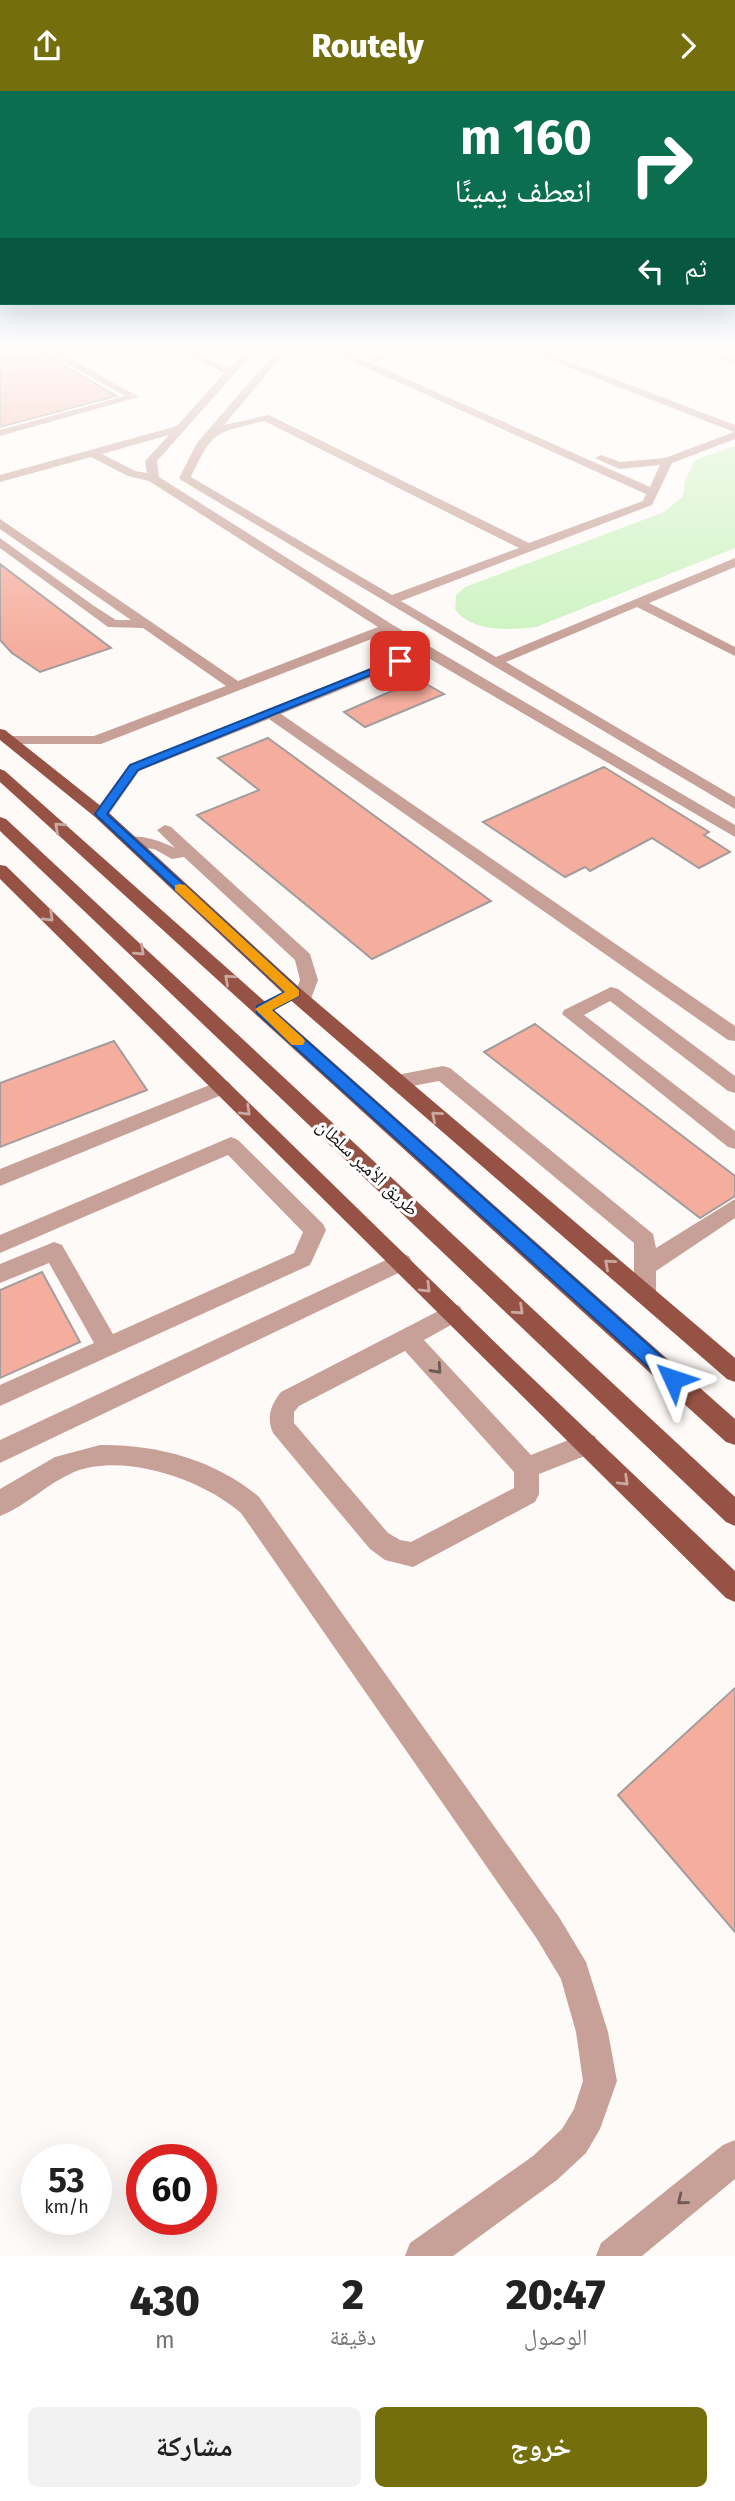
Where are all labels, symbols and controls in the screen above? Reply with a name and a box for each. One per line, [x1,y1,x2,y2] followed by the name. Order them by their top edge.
[28,27,66,65] icon: share
[311,27,424,65] text: Routely
[669,27,707,65] icon: forward
[460,108,592,167] text: 160 m
[616,119,707,210] icon: right
[454,172,592,210] text: انعطف يمينًا
[632,252,670,290] icon: left
[684,253,707,284] text: ثم
[370,631,430,691] pin
[381,642,419,680] icon: arrive
[55,823,68,835] one-way arrow
[41,909,54,922] one-way arrow
[132,943,145,956] one-way arrow
[224,975,237,988] one-way arrow
[238,1103,250,1115] one-way arrow
[432,1112,445,1124] one-way arrow
[312,1114,424,1221] street label: طريق الأمير سلطان
[604,1260,617,1272] one-way arrow
[418,1279,431,1292] one-way arrow
[511,1301,524,1314] one-way arrow
[636,1342,710,1416] position arrow
[429,1361,442,1374] one-way arrow
[615,1472,628,1485] one-way arrow
[126,2144,217,2235] speed limit sign: 60
[48,2159,85,2201] text: 53
[678,2192,691,2204] one-way arrow
[44,2196,89,2218] text: km/h
[342,2270,364,2320] text: 2
[506,2270,606,2320] text: 20:47
[130,2276,200,2326] text: 430
[330,2323,376,2351] text: دقيقة
[524,2323,587,2351] text: الوصول
[155,2326,175,2354] text: m
[28,2407,361,2487] button: مشاركة
[375,2407,707,2487] button: خروج

